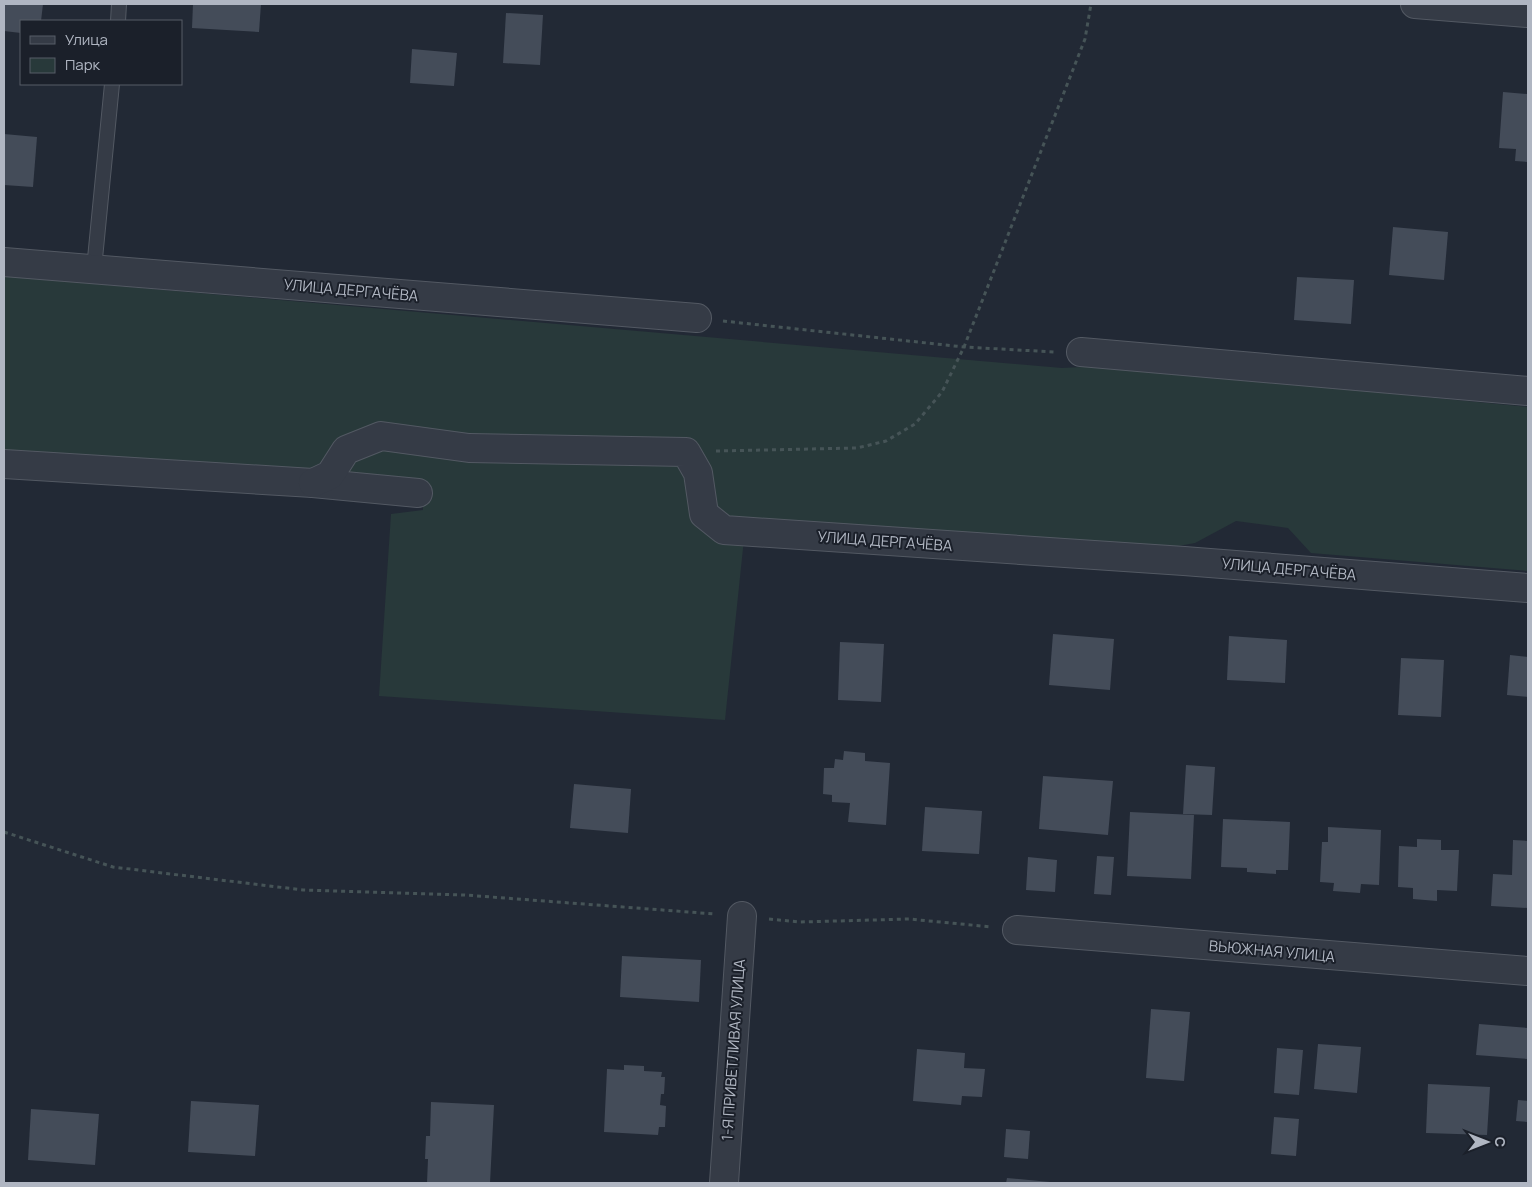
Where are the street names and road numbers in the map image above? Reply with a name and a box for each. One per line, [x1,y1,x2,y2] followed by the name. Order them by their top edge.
[283,274,420,306] street label: УЛИЦА ДЕРГАЧЁВА
[817,526,954,556] street label: УЛИЦА ДЕРГАЧЁВА
[1221,553,1358,585] street label: УЛИЦА ДЕРГАЧЁВА
[1208,935,1336,967] street label: ВЬЮЖНАЯ УЛИЦА
[716,958,750,1141] street label: 1-Я ПРИВЕТЛИВАЯ УЛИЦА

